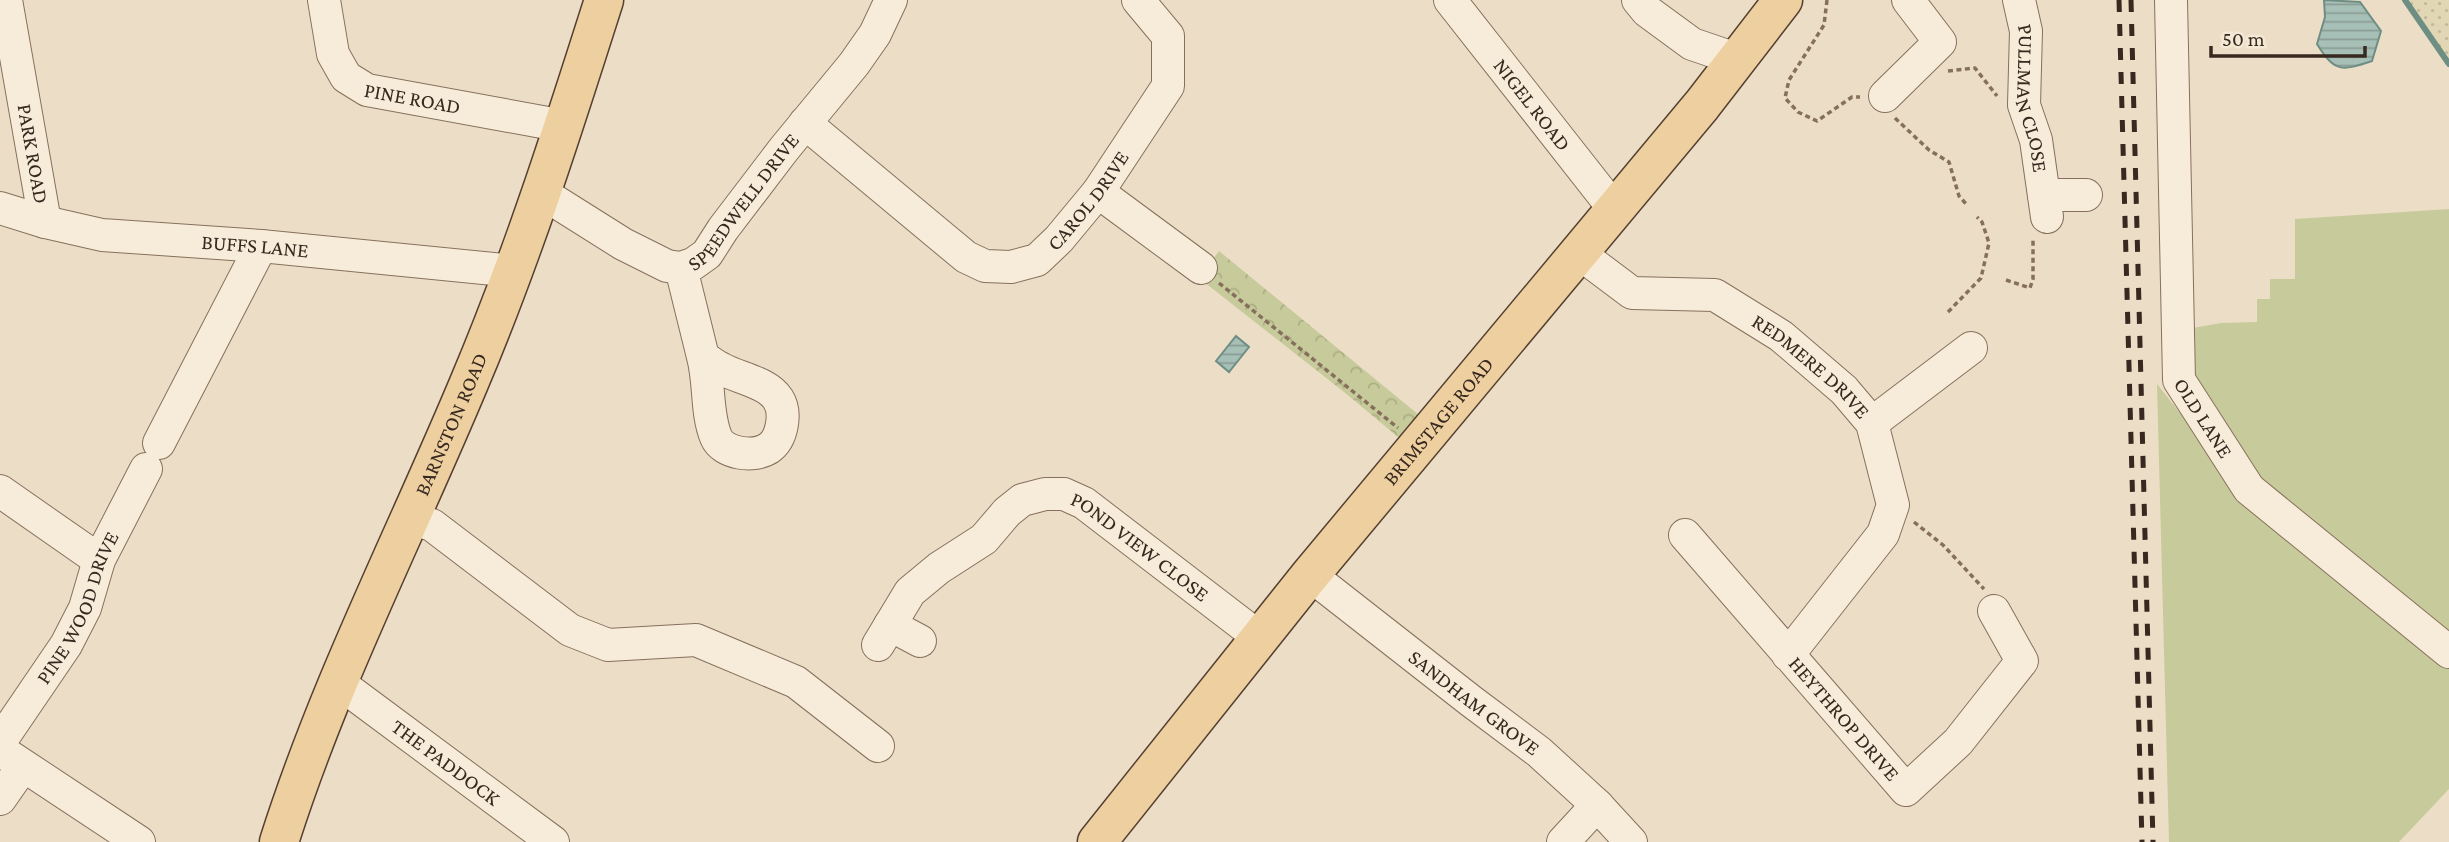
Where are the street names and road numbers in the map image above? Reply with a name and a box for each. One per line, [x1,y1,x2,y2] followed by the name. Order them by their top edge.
[2011,22,2052,174] street label: PULLMAN CLOSE
[1489,54,1576,155] street label: NIGEL ROAD
[362,78,462,119] street label: PINE ROAD
[12,102,54,205] street label: PARK ROAD
[683,128,804,276] street label: SPEEDWELL DRIVE
[1042,146,1134,256] street label: CAROL DRIVE
[201,230,310,263] street label: BUFFS LANE
[1748,309,1875,423] street label: REDMERE DRIVE
[410,349,492,499] street label: BARNSTON ROAD
[1378,352,1499,490] street label: BRIMSTAGE ROAD
[2169,373,2238,462] street label: OLD LANE
[1067,487,1214,606] street label: POND VIEW CLOSE
[31,528,124,689] street label: PINE WOOD DRIVE
[1404,645,1544,760] street label: SANDHAM GROVE
[1784,652,1905,786] street label: HEYTHROP DRIVE
[387,714,505,811] street label: THE PADDOCK

